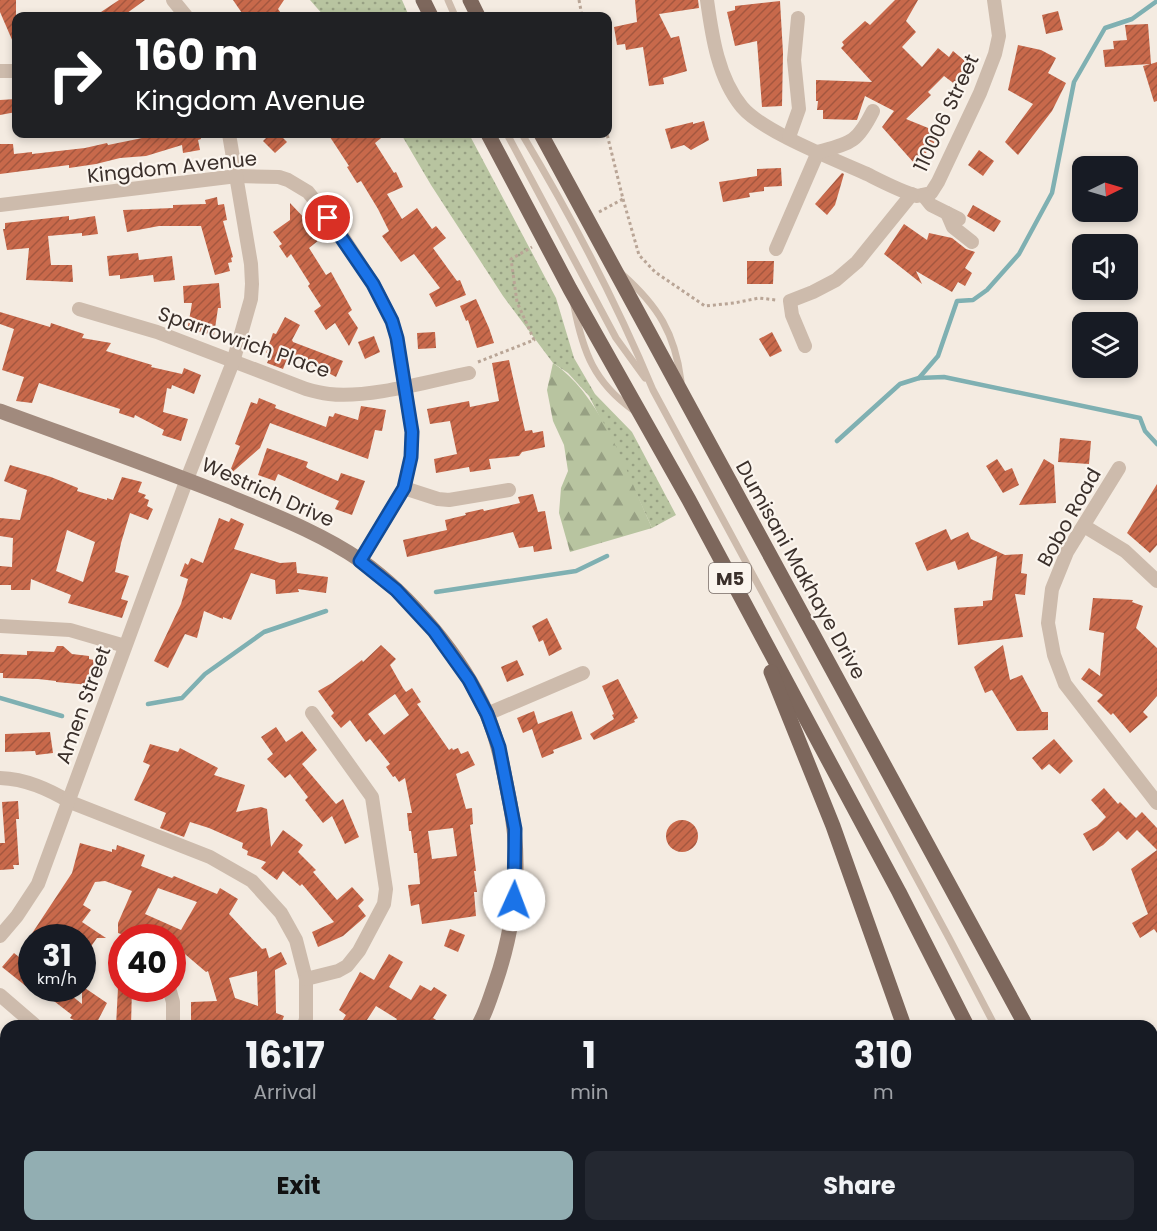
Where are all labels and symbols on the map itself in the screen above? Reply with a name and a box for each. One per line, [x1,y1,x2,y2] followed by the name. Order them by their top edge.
[906,49,986,177] street label: 110006 Street
[86,144,258,190] street label: Kingdom Avenue
[1072,156,1138,222] north arrow
[302,192,353,243] pin
[154,299,334,385] street label: Sparrowrich Place
[197,450,339,534] street label: Westrich Drive
[729,456,873,684] street label: Dumisani Makhaye Drive
[1030,463,1108,571] street label: Bobo Road
[709,563,751,593] road number: M5
[49,642,117,768] street label: Amen Street
[482,868,546,932] position arrow
[108,924,186,1002] speed limit sign: 40

